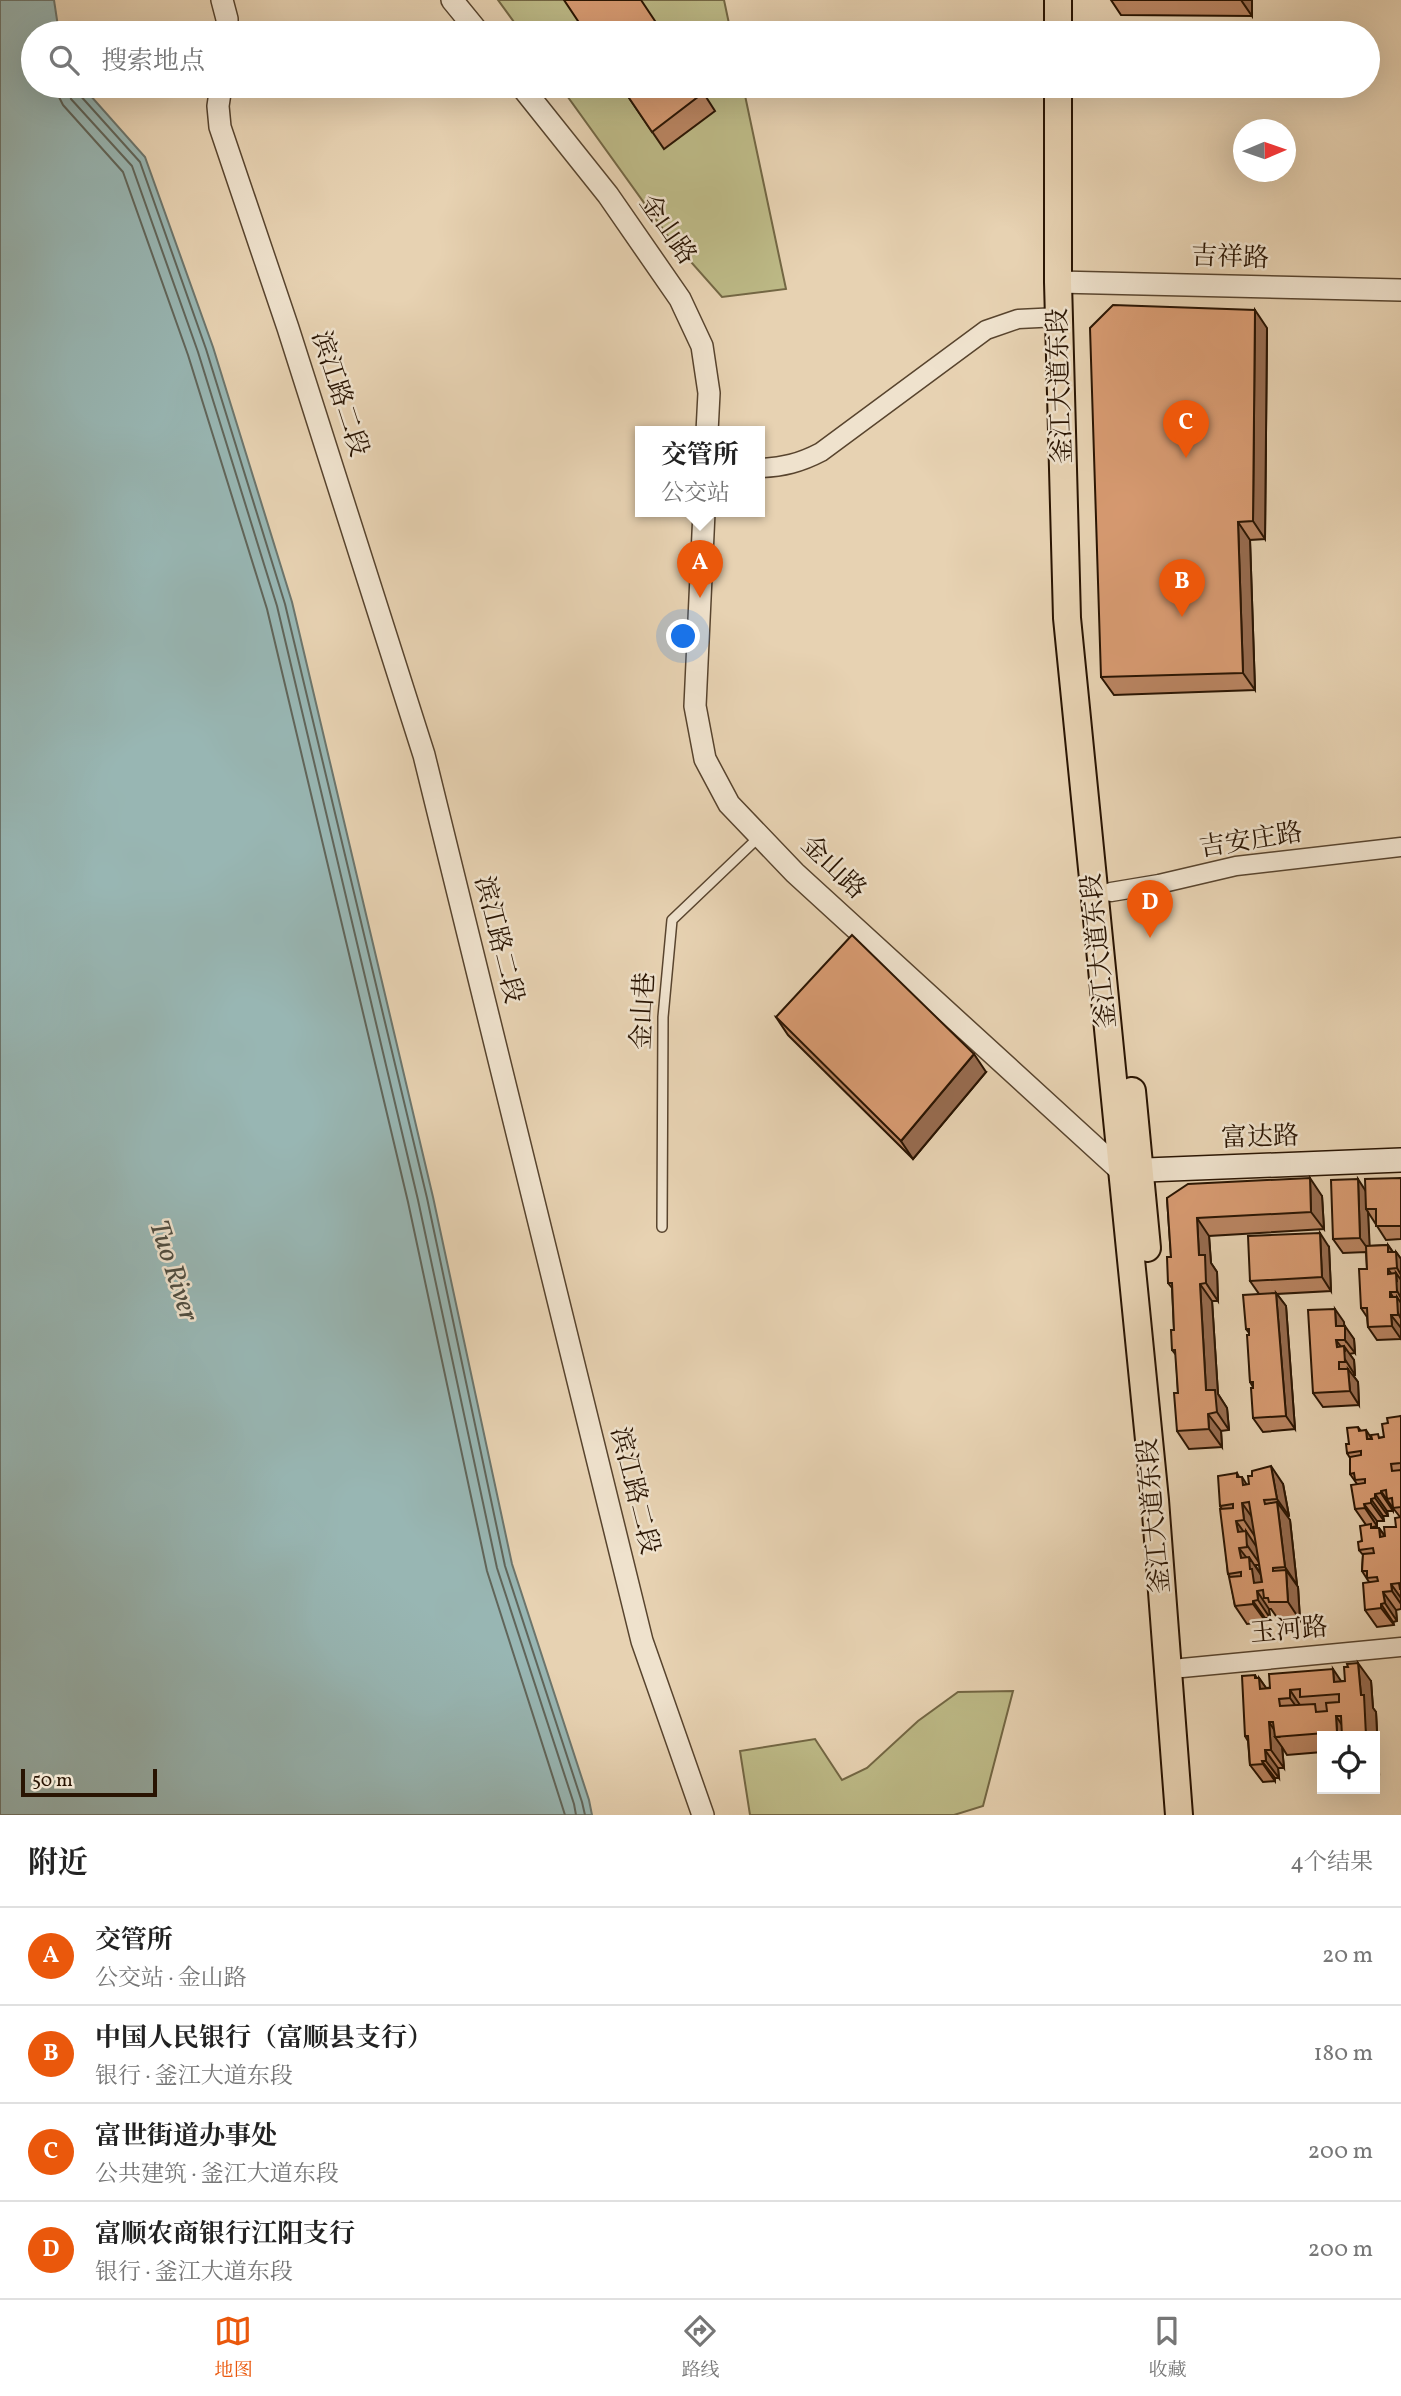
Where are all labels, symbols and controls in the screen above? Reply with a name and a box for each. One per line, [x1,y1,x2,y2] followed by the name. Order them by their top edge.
[21,21,1380,98] search box
[45,41,83,79] icon: search
[101,44,205,80] text: 搜索地点
[1233,119,1296,182] north arrow
[630,188,704,272] street label: 金山路
[1190,239,1270,277] street label: 吉祥路
[1040,307,1082,465] street label: 釜江大道东段
[302,327,376,461] street label: 滨江路二段
[1163,400,1209,458] pin: C
[635,426,765,517] popup
[661,438,739,474] text: 交管所
[661,478,730,510] text: 公交站
[677,540,723,598] pin: A
[1159,559,1205,617] pin: B
[666,619,700,653] your location
[1197,815,1305,867] street label: 吉安庄路
[792,828,874,908] street label: 金山路
[1074,872,1126,1030] street label: 釜江大道东段
[465,873,531,1007] street label: 滨江路二段
[1127,880,1173,938] pin: D
[624,971,664,1051] street label: 金山巷
[1220,1119,1300,1157] street label: 富达路
[138,1215,208,1327] water label: Tuo River
[601,1424,667,1558] street label: 滨江路二段
[1130,1437,1180,1595] street label: 釜江大道东段
[1249,1610,1329,1652] street label: 玉河路
[1317,1731,1380,1794] map controls
[1317,1731,1380,1794] button: locate
[21,1766,158,1798] scale bar
[32,1768,73,1794] text: 50 m
[28,1843,88,1885] text: 附近
[1290,1847,1373,1879] text: 4个结果
[95,1923,173,1959] text: 交管所
[43,1940,59,1972] text: A
[1322,1940,1373,1972] text: 20 m
[95,1963,247,1995] text: 公交站 · 金山路
[95,2021,433,2057] text: 中国人民银行（富顺县支行）
[43,2038,59,2070] text: B
[1314,2038,1373,2070] text: 180 m
[95,2061,293,2093] text: 银行 · 釜江大道东段
[95,2119,277,2155] text: 富世街道办事处
[44,2136,58,2168] text: C
[1308,2136,1373,2168] text: 200 m
[95,2159,339,2191] text: 公共建筑 · 釜江大道东段
[95,2217,355,2253] text: 富顺农商银行江阳支行
[43,2234,59,2266] text: D
[1308,2234,1373,2266] text: 200 m
[95,2257,293,2289] text: 银行 · 釜江大道东段
[214,2312,253,2384] tab: 地图
[681,2312,720,2384] tab: 路线
[1148,2312,1187,2384] tab: 收藏

